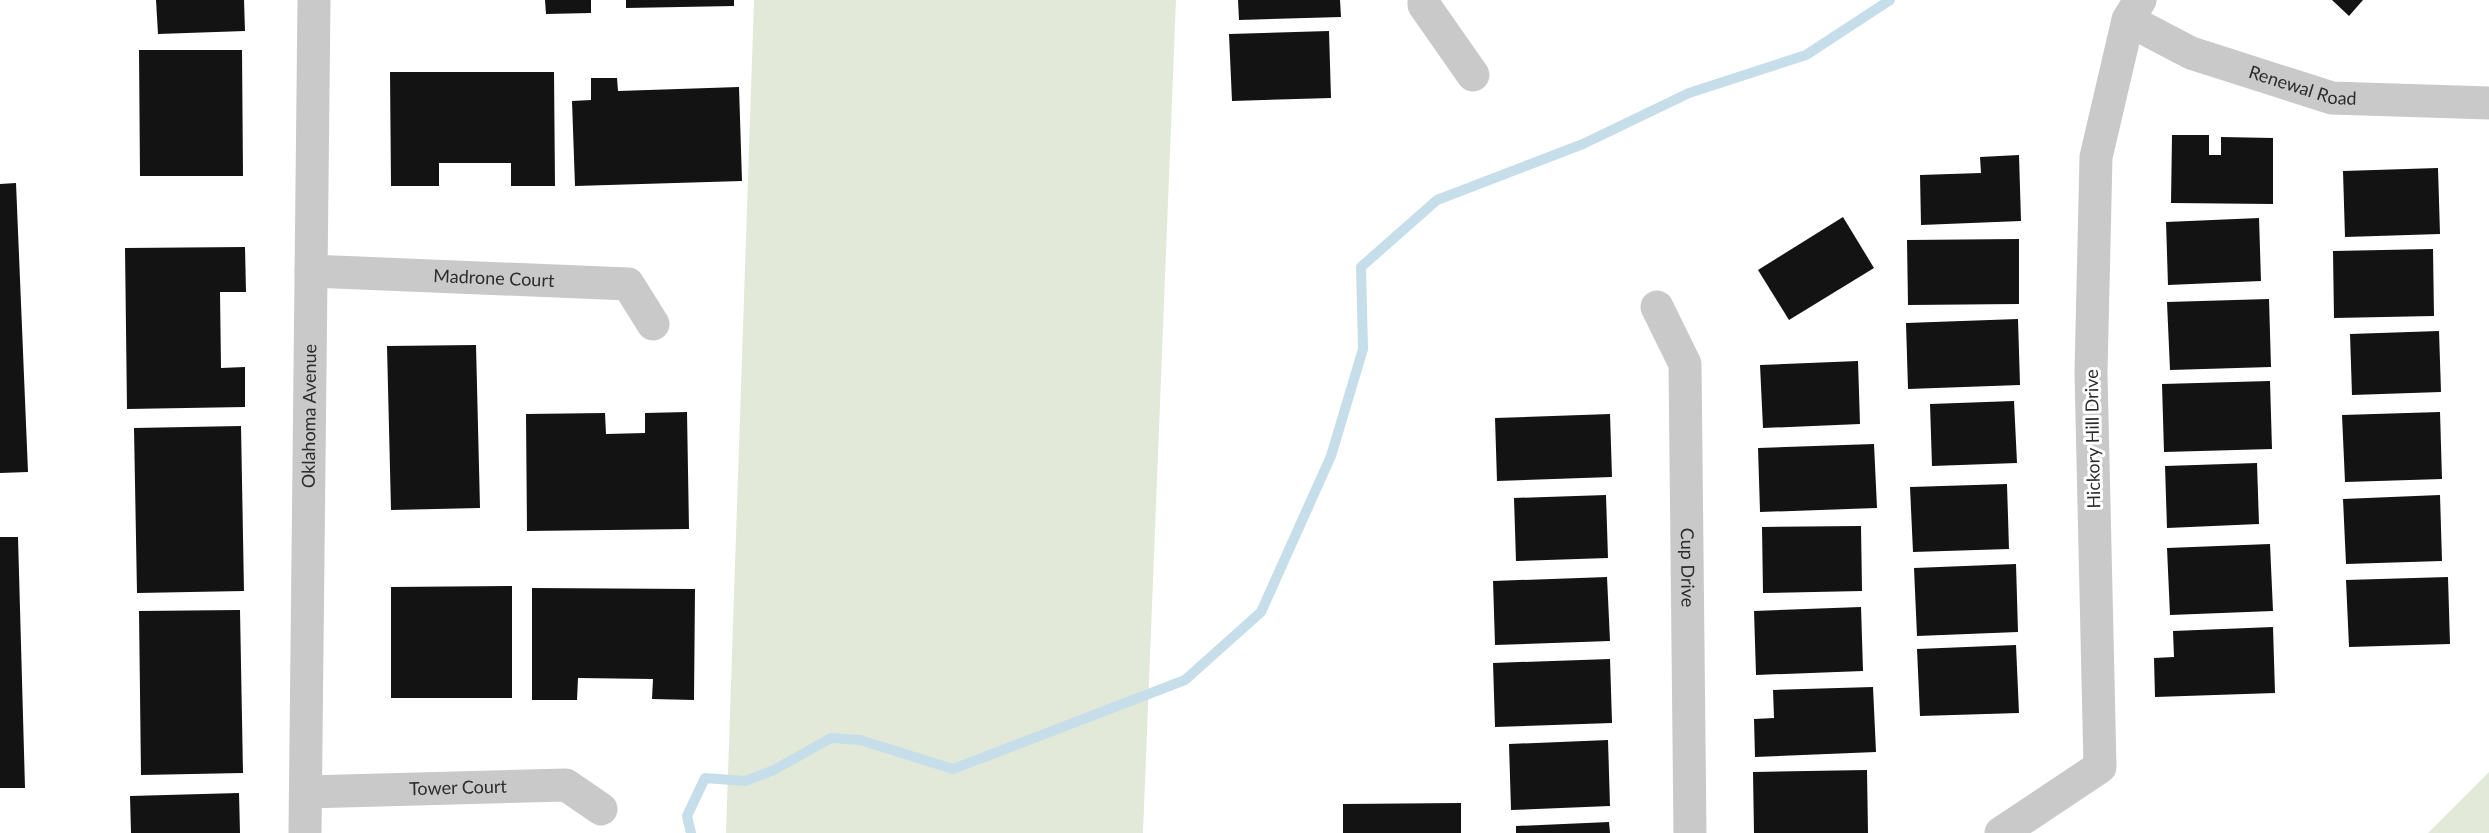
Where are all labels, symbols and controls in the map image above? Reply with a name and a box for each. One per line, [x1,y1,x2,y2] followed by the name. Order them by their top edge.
[2246,60,2357,109] street label: Renewal Road
[433,264,555,291] street label: Madrone Court
[297,344,320,488] street label: Oklahoma Avenue
[2080,369,2104,509] street label: Hickory Hill Drive
[1677,528,1700,607] street label: Cup Drive
[409,775,508,799] street label: Tower Court

